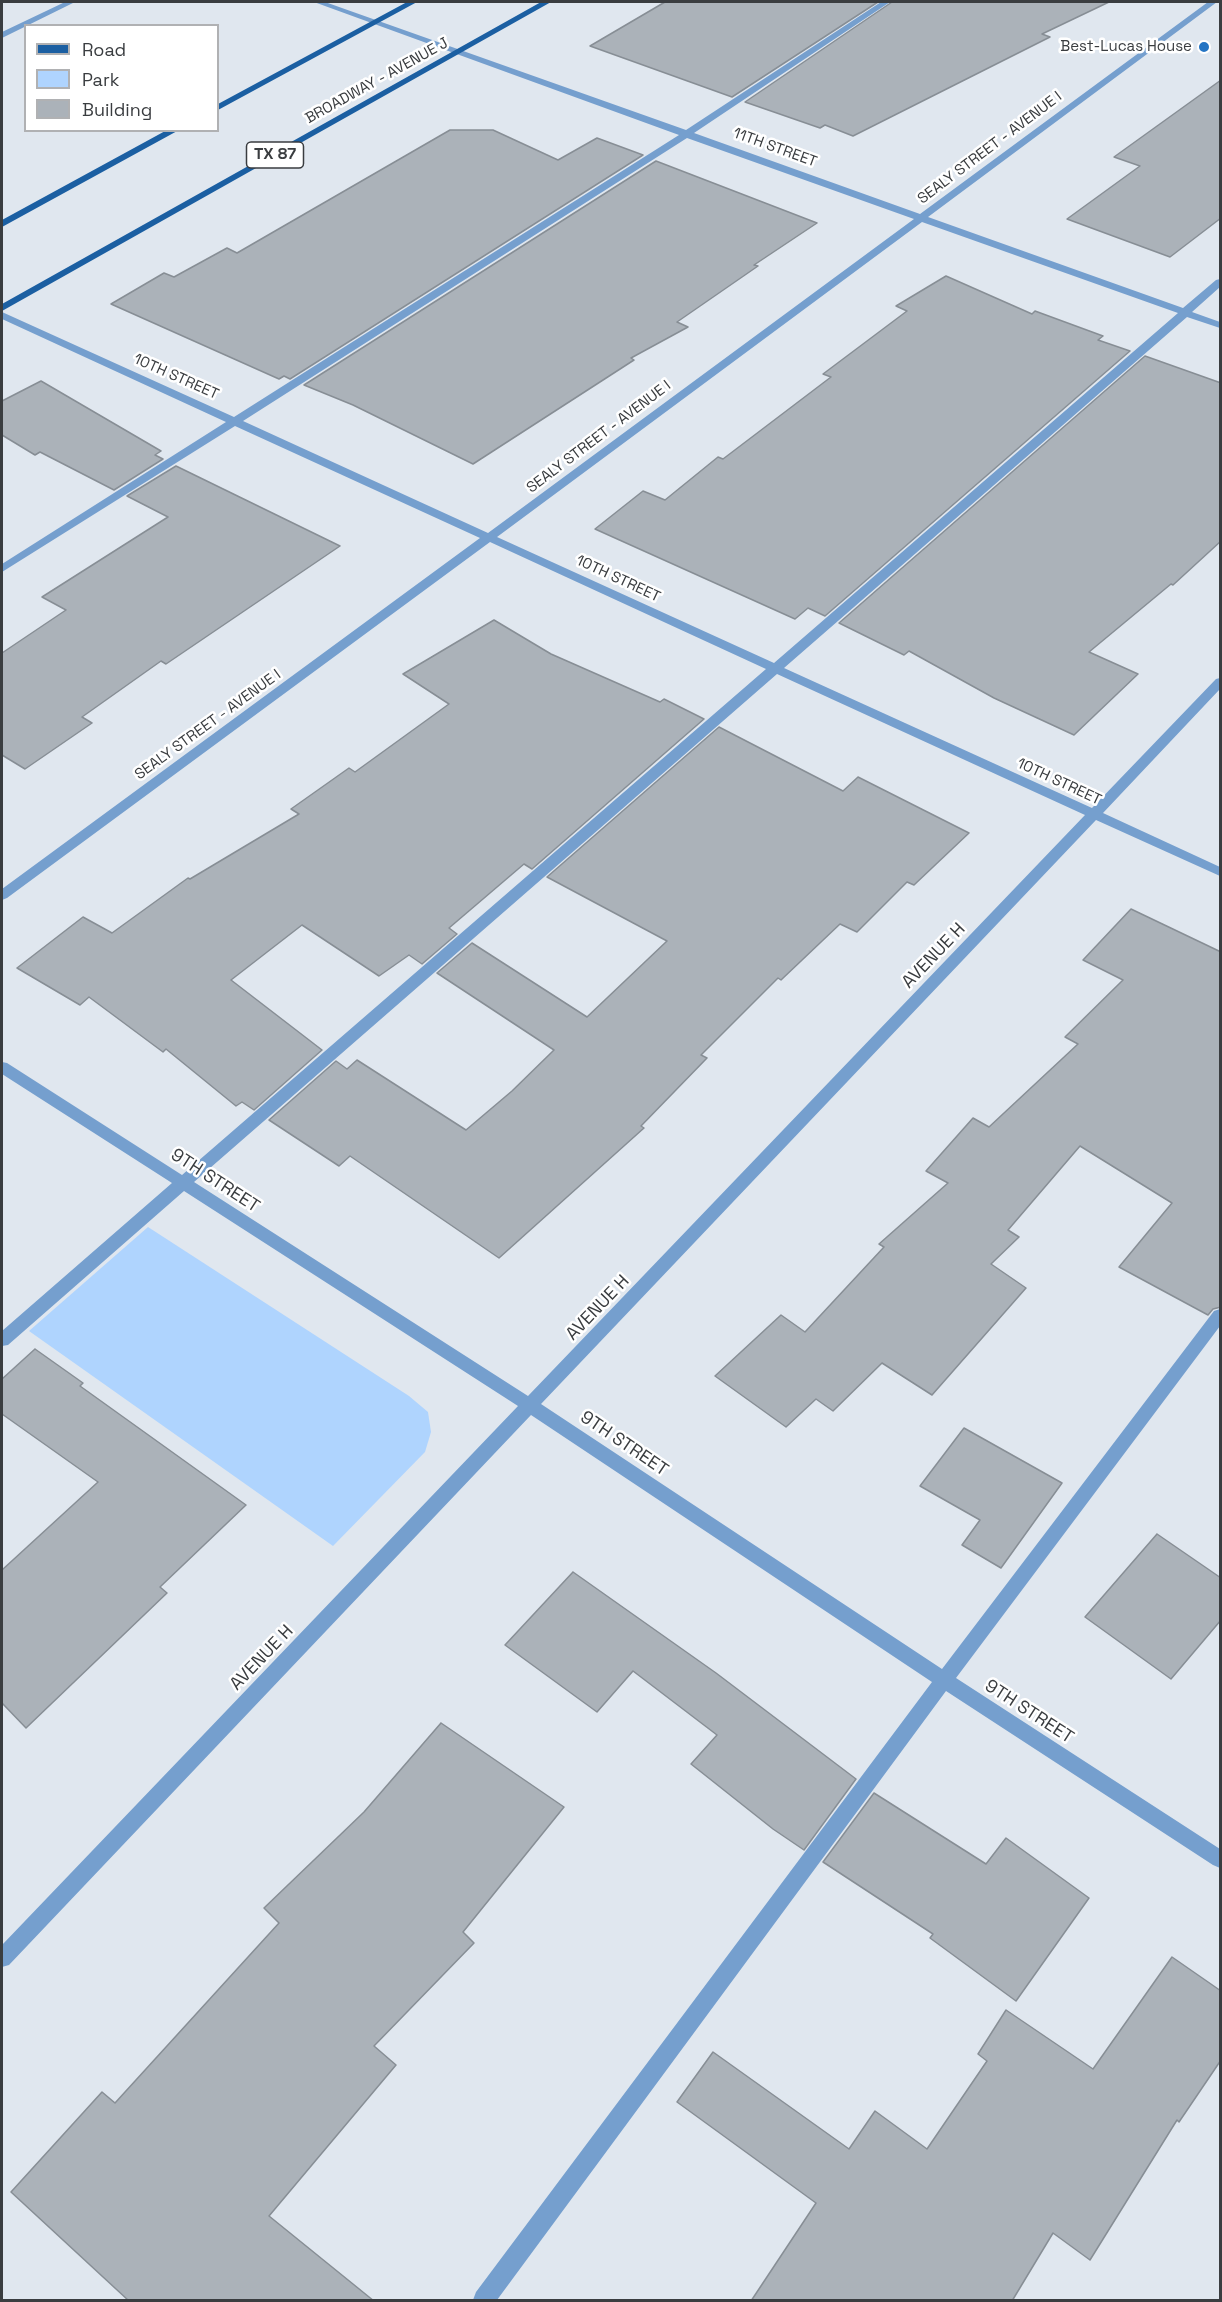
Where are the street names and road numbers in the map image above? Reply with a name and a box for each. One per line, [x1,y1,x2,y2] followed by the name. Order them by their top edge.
[302,34,452,128] street label: BROADWAY - AVENUE J
[914,88,1066,208] street label: SEALY STREET - AVENUE I
[731,125,819,171] street label: 11TH STREET
[246,142,304,168] road number: TX 87
[131,350,221,404] street label: 10TH STREET
[523,377,675,497] street label: SEALY STREET - AVENUE I
[573,552,663,606] street label: 10TH STREET
[132,666,284,784] street label: SEALY STREET - AVENUE I
[1014,755,1104,809] street label: 10TH STREET
[898,919,970,993] street label: AVENUE H
[167,1144,263,1218] street label: 9TH STREET
[562,1271,634,1345] street label: AVENUE H
[576,1407,672,1481] street label: 9TH STREET
[226,1621,298,1695] street label: AVENUE H
[981,1675,1077,1749] street label: 9TH STREET

